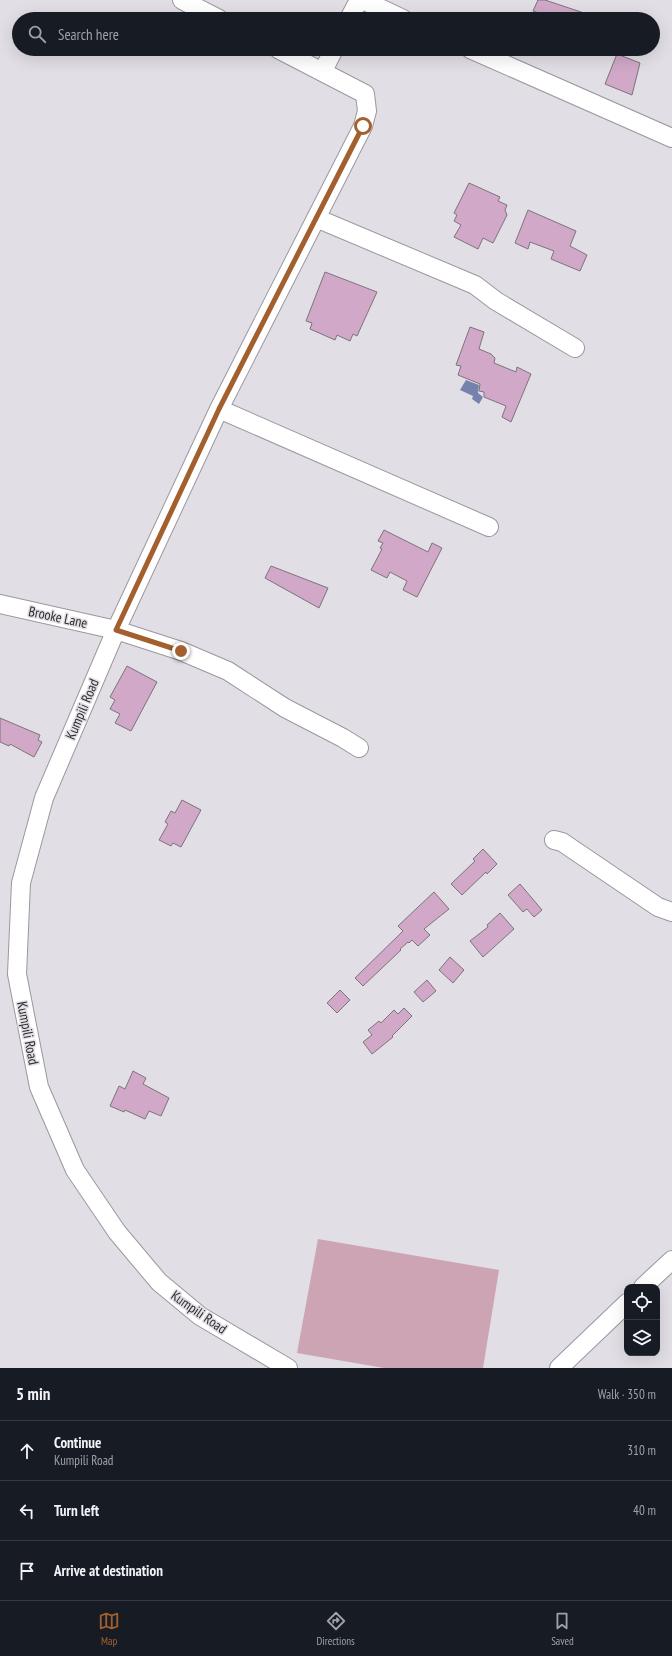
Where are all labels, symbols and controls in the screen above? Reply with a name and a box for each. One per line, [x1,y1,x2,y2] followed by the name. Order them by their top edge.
[12,12,660,56] search box
[26,23,48,45] icon: search
[58,25,119,44] text: Search here
[354,117,372,135] route start
[27,602,89,632] street label: Brooke Lane
[172,642,190,660] route end
[61,676,103,742] street label: Kumpili Road
[13,1000,43,1066] street label: Kumpili Road
[624,1284,660,1356] map controls
[624,1284,660,1320] button: locate
[168,1286,230,1338] street label: Kumpili Road
[624,1320,660,1356] button: layers
[16,1383,50,1405] text: 5 min
[598,1386,656,1403] text: Walk · 350 m
[54,1433,101,1452] text: Continue
[16,1440,38,1462] icon: ahead
[627,1442,656,1459] text: 310 m
[54,1452,114,1469] text: Kumpili Road
[16,1500,38,1522] icon: left
[54,1501,99,1520] text: Turn left
[633,1502,656,1519] text: 40 m
[16,1560,38,1582] icon: arrive
[54,1561,163,1580] text: Arrive at destination
[98,1610,120,1648] tab: Map
[317,1610,355,1648] tab: Directions
[551,1610,574,1648] tab: Saved

